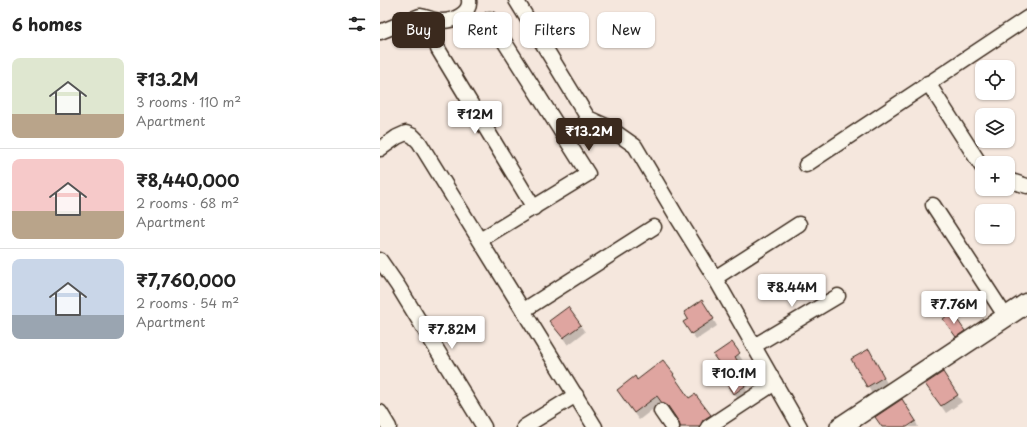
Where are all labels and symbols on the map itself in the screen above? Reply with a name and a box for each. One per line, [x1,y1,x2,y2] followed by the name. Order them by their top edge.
[451,101,499,135] pin: ₹12M
[556,118,622,152] pin: ₹13.2M
[759,274,825,308] pin: ₹8.44M
[921,291,987,325] pin: ₹7.76M
[419,316,485,350] pin: ₹7.82M
[701,360,767,394] pin: ₹10.1M

